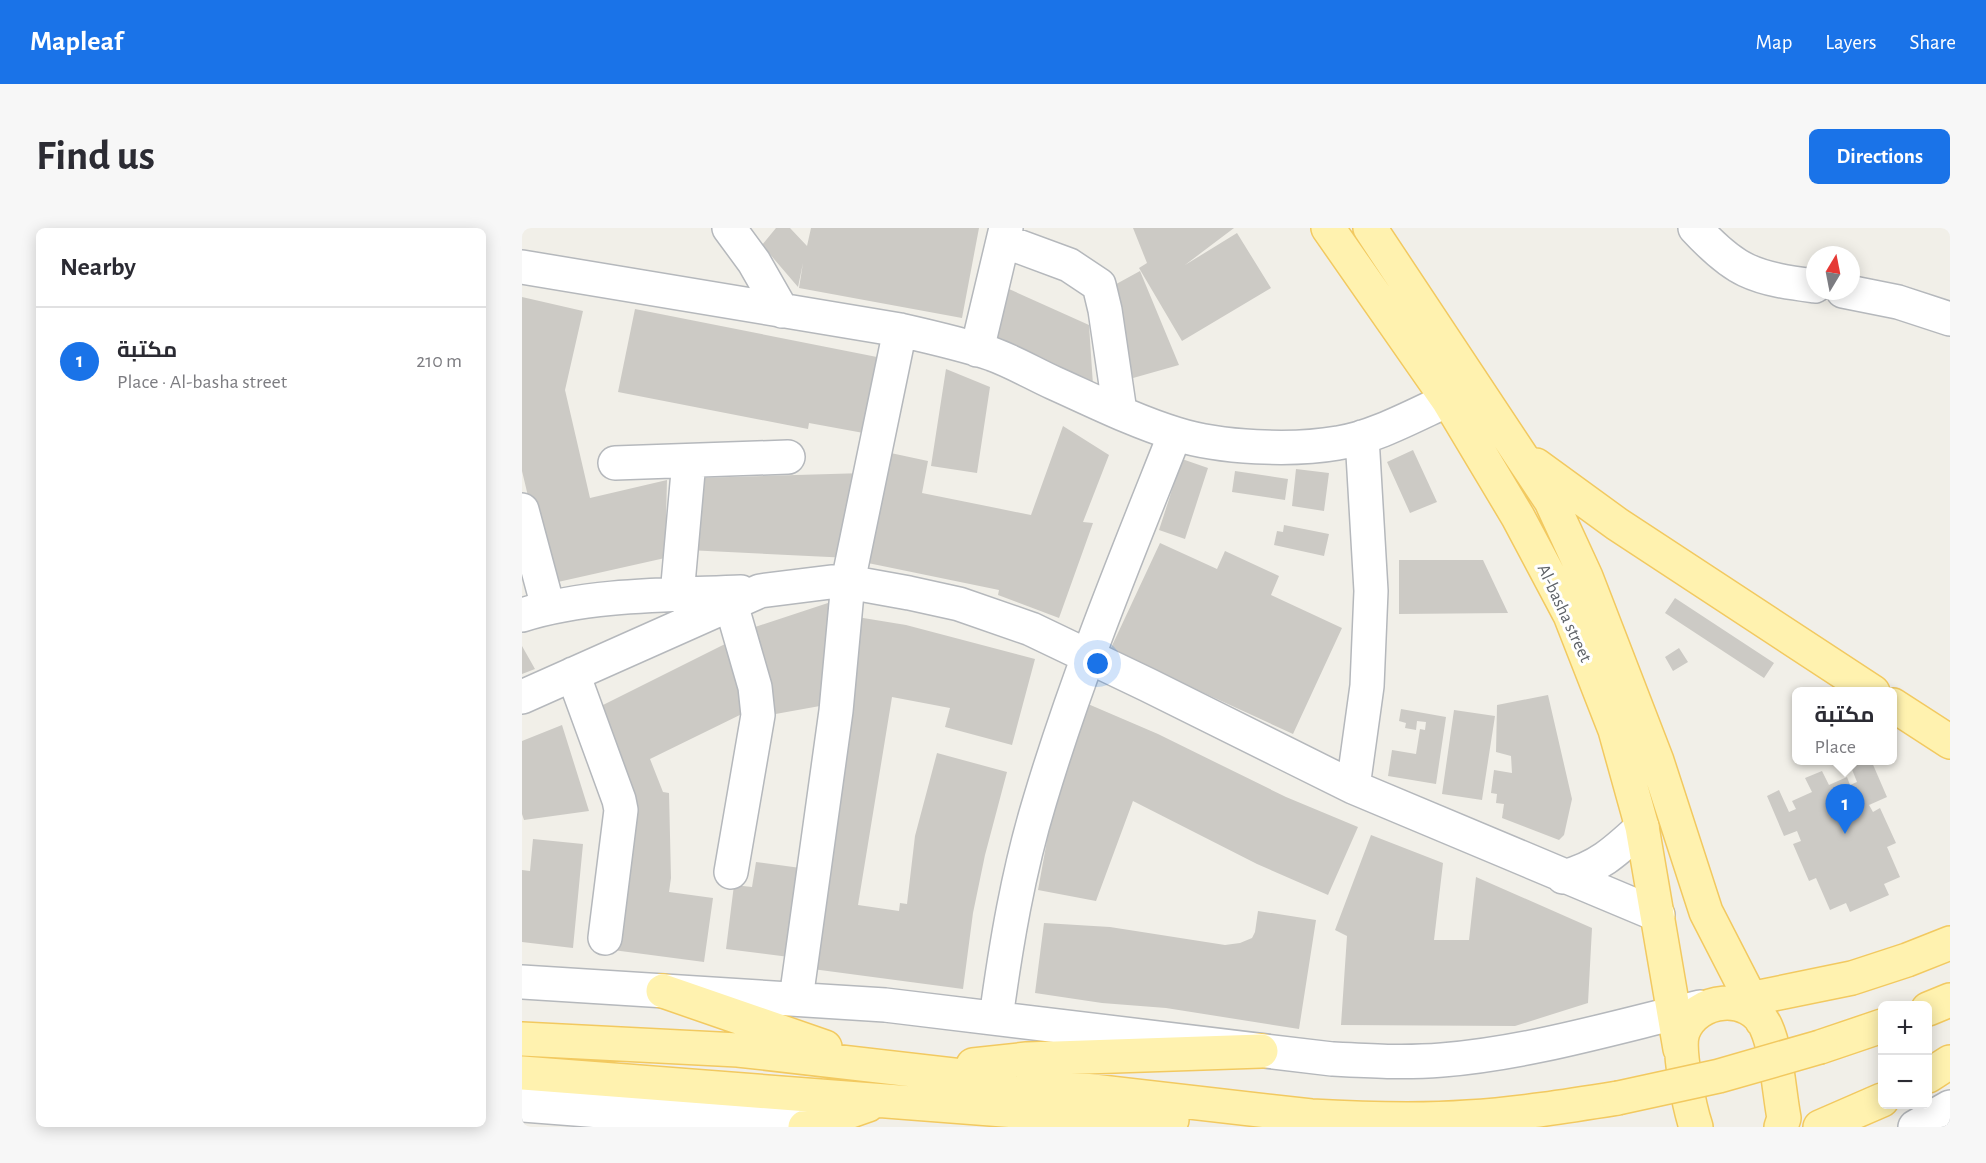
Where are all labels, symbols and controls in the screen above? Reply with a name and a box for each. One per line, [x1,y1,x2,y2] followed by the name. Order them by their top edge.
[30,28,123,56] text: Mapleaf
[1756,32,1792,53] text: Map
[1825,32,1876,53] text: Layers
[1909,32,1956,53] text: Share
[1809,129,1950,184] button: Directions
[36,135,155,177] text: Find us
[1806,246,1860,300] north arrow
[60,254,136,280] text: Nearby
[117,339,177,361] text: مكتبة
[76,351,83,371] text: 1
[416,351,462,371] text: 210 m
[117,372,287,392] text: Place · Al-basha street
[1534,562,1595,665] street label: Al-basha street
[1083,649,1112,678] your location
[1792,687,1897,765] popup
[1814,704,1875,726] text: مكتبة
[1814,737,1856,757] text: Place
[1826,784,1864,834] pin: 1
[1878,1001,1932,1109] map controls
[1878,1001,1932,1055] button: +
[1878,1055,1932,1109] button: −

